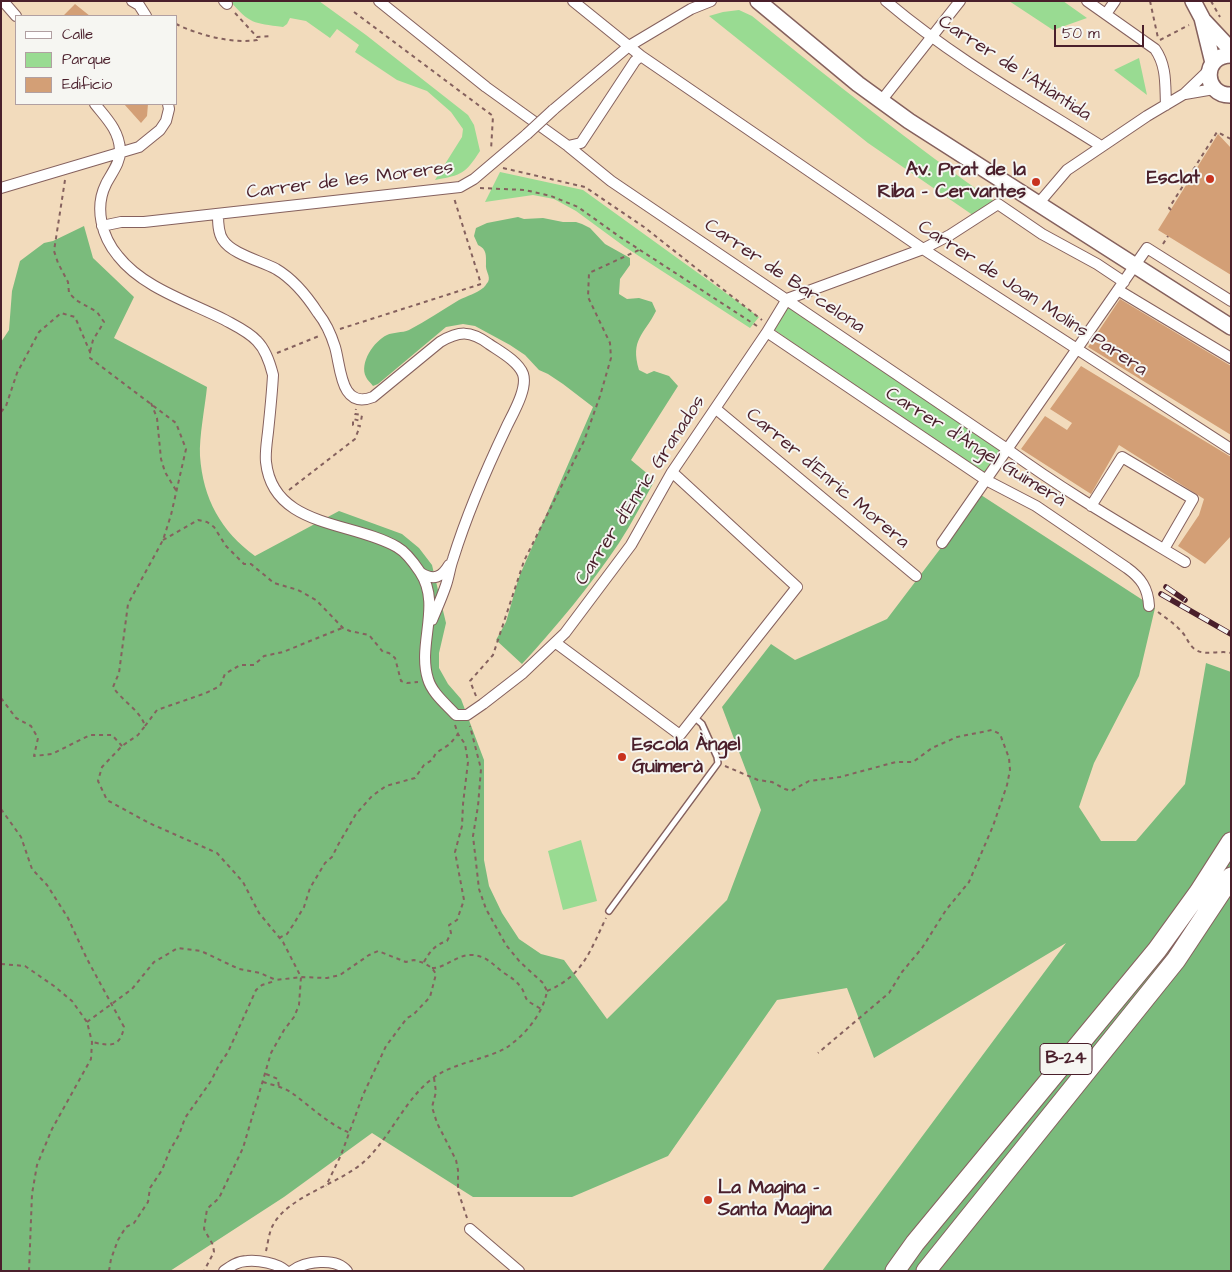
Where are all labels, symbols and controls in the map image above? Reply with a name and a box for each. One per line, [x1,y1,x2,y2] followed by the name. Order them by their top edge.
[933,11,1095,127] street label: Carrer de l'Atlàntida
[15,15,178,105] legend
[1057,15,1147,47] scale bar
[1062,23,1100,44] text: 50 m
[62,24,93,45] text: Calle
[62,49,111,70] text: Parque
[62,74,112,95] text: Edificio
[245,157,455,205] street label: Carrer de les Moreres
[877,160,1026,204] place label: Av. Prat de la Riba - Cervantes
[1147,168,1200,190] place label: Esclat
[1204,173,1216,185] marker: Esclat
[1030,176,1042,188] marker: Av. Prat de la Riba - Cervantes
[699,215,869,339] street label: Carrer de Barcelona
[913,216,1151,382] street label: Carrer de Joan Molins Parera
[881,383,1069,513] street label: Carrer d'Àngel Guimerà
[571,392,711,590] street label: Carrer d'Enric Granados
[741,404,913,554] street label: Carrer d'Enric Morera
[632,735,740,779] place label: Escola Àngel Guimerà
[616,751,628,763] marker: Escola Àngel Guimerà
[1040,1044,1092,1074] road number: B-24
[718,1178,832,1222] place label: La Magina - Santa Magina
[702,1194,714,1206] marker: La Magina - Santa Magina

